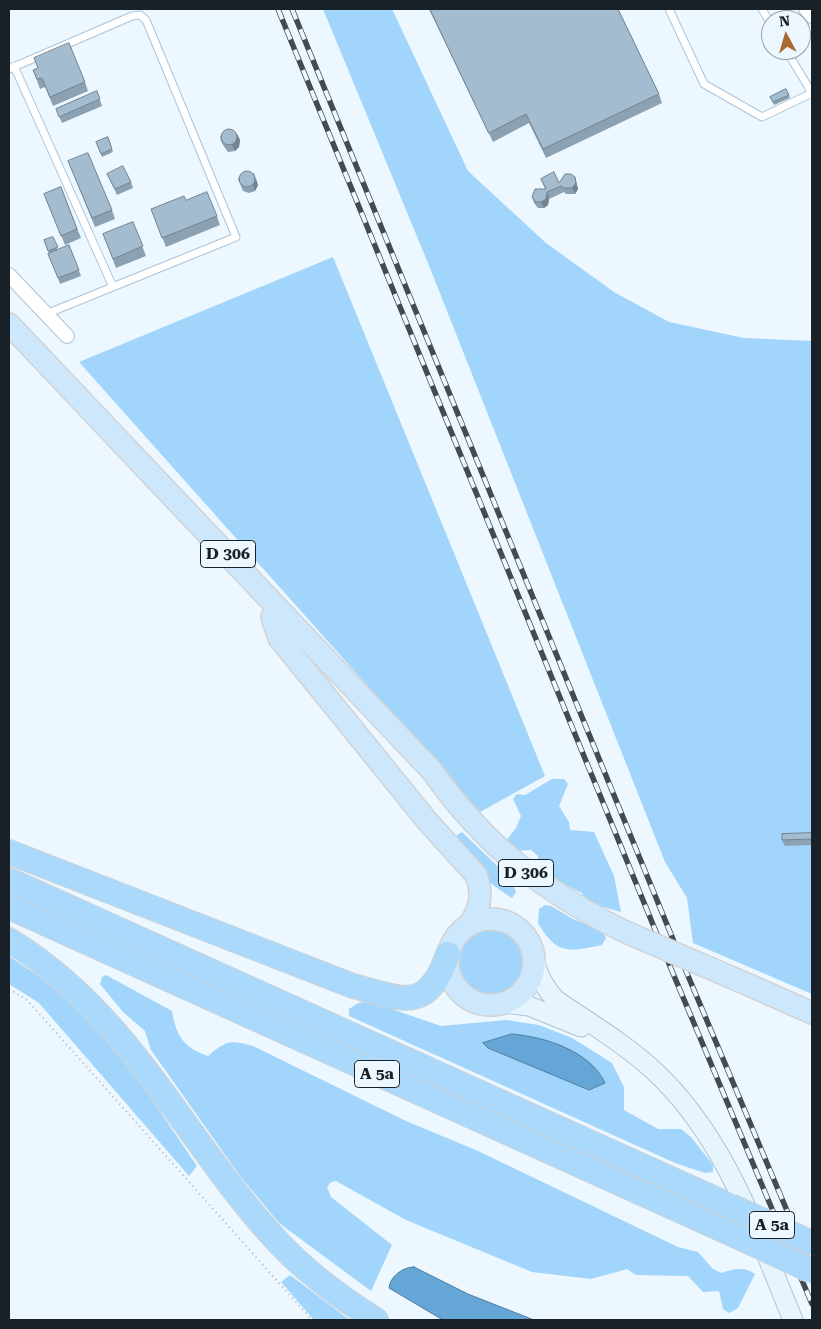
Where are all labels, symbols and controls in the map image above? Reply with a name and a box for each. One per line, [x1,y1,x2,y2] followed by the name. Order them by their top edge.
[761,10,811,60] north arrow
[778,13,791,30] text: N
[200,540,256,568] road number: D 306
[498,860,554,886] road number: D 306
[354,1060,400,1088] road number: A 5a
[750,1212,794,1238] road number: A 5a

